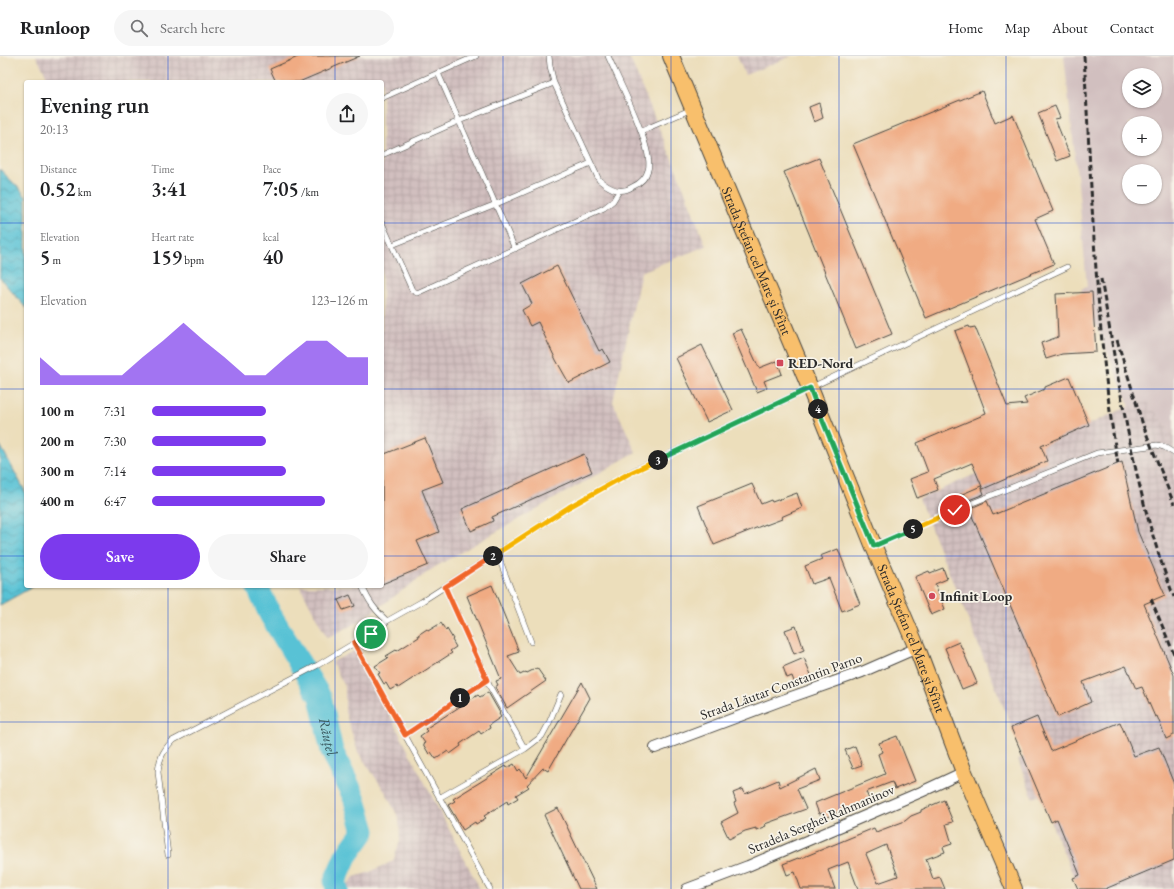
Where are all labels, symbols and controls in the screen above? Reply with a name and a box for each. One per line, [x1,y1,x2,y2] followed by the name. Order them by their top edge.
[114,10,394,46] search box
[20,15,90,40] text: Runloop
[128,17,150,39] icon: search
[160,18,225,37] text: Search here
[948,19,983,37] text: Home
[1005,19,1030,37] text: Map
[1052,19,1088,37] text: About
[1110,19,1154,37] text: Contact
[1122,68,1162,204] map controls
[1122,68,1162,108] button: layers
[40,91,149,120] text: Evening run
[326,93,368,135] button: share
[1122,116,1162,156] button: +
[40,121,68,138] text: 20:13
[40,162,77,176] text: Distance
[151,162,174,176] text: Time
[263,162,281,176] text: Pace
[1122,164,1162,204] button: −
[40,176,76,202] text: 0.52
[151,176,188,202] text: 3:41
[263,176,299,202] text: 7:05
[718,184,796,338] street label: Strada Ștefan cel Mare și Sfînt
[76,185,92,199] text: km
[299,185,319,199] text: /km
[40,230,80,244] text: Elevation
[151,230,194,244] text: Heart rate
[263,230,279,244] text: kcal
[40,244,50,270] text: 5
[151,244,182,270] text: 159
[263,244,283,270] text: 40
[50,253,61,267] text: m
[182,253,204,267] text: bpm
[40,292,87,309] text: Elevation
[311,292,368,309] text: 123–126 m
[788,354,853,372] place label: RED-Nord
[775,358,785,368] marker: RED-Nord
[808,399,828,419] pin: 4
[815,402,821,416] text: 4
[40,403,74,420] text: 100 m
[104,403,126,420] text: 7:31
[40,433,74,450] text: 200 m
[104,433,126,450] text: 7:30
[648,450,668,470] pin: 3
[655,453,661,467] text: 3
[40,463,74,480] text: 300 m
[104,463,126,480] text: 7:14
[40,493,74,510] text: 400 m
[104,493,126,510] text: 6:47
[938,493,972,527] pin
[944,499,966,521] icon: check
[903,519,923,539] pin: 5
[910,522,916,536] text: 5
[40,534,200,580] button: Save
[208,534,368,580] button: Share
[483,546,503,566] pin: 2
[490,549,496,563] text: 2
[873,561,950,716] street label: Strada Ștefan cel Mare și Sfînt
[940,587,1012,605] place label: Infinit Loop
[927,591,937,601] marker: Infinit Loop
[354,617,388,651] pin
[360,623,382,645] icon: arrive
[698,648,864,724] street label: Strada Lăutar Constantin Parno
[450,688,470,708] pin: 1
[457,691,463,705] text: 1
[315,715,343,760] water label: Răuțel
[745,780,898,858] street label: Stradela Serghei Rahmaninov

